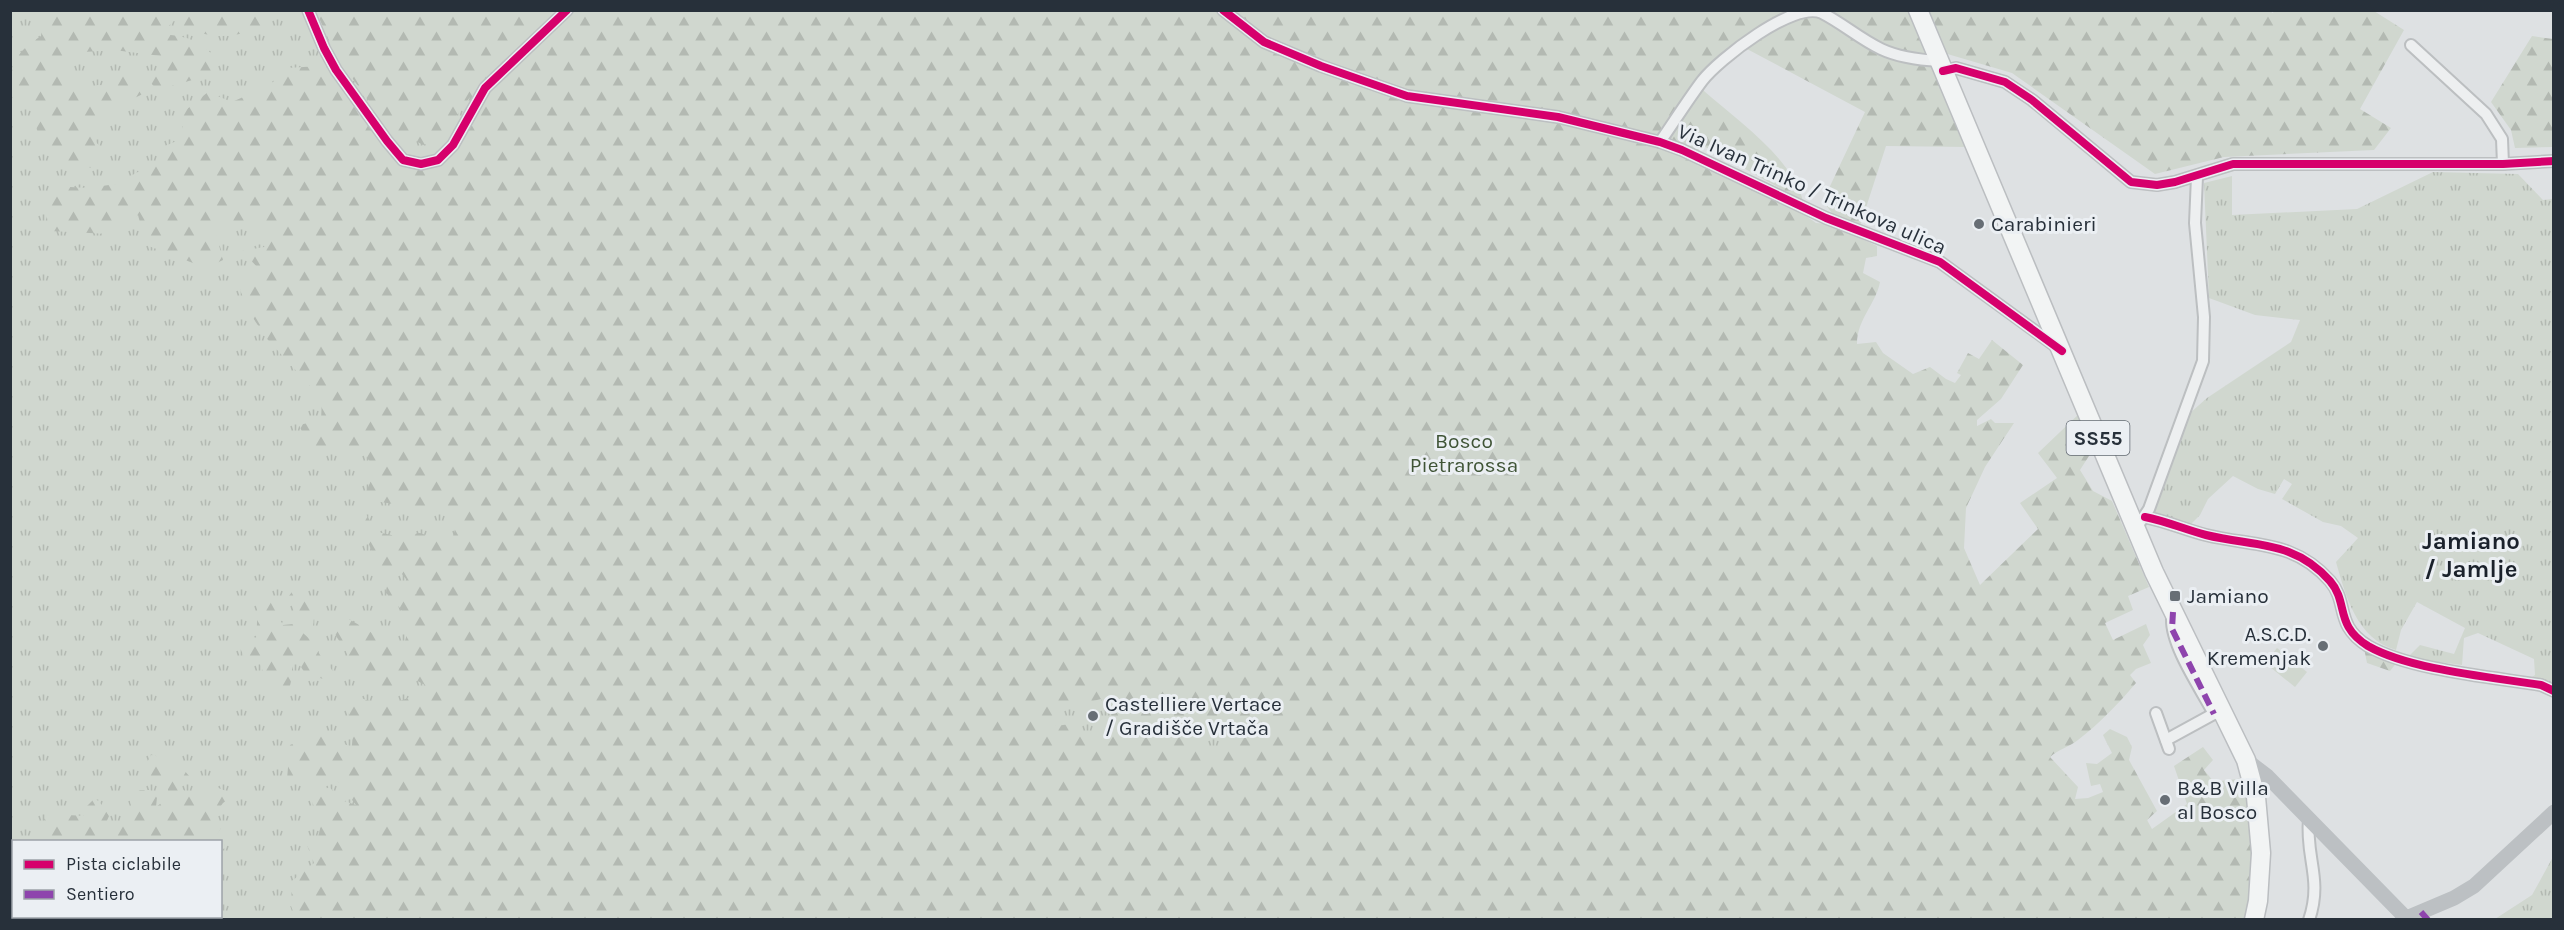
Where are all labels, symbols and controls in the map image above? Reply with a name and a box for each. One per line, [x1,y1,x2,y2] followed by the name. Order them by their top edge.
[1674,119,1950,259] street label: Via Ivan Trinko / Trinkova ulica
[1991,212,2097,236] place label: Carabinieri
[1972,217,1986,231] marker: Carabinieri
[2066,421,2130,455] road number: SS55
[1410,429,1518,477] park label: Bosco Pietrarossa
[2422,527,2520,583] district label: Jamiano / Jamlje
[2187,584,2269,608] place label: Jamiano
[2168,589,2182,603] marker: Jamiano
[2207,622,2311,670] place label: A.S.C.D. Kremenjak
[2316,639,2330,653] marker: A.S.C.D. Kremenjak
[1105,692,1282,740] place label: Castelliere Vertace / Gradišče Vrtača
[1086,709,1100,723] marker: Castelliere Vertace / Gradišče Vrtača
[2177,776,2269,824] place label: B&B Villa al Bosco
[2158,793,2172,807] marker: B&B Villa al Bosco
[12,840,222,918] legend
[66,853,181,875] text: Pista ciclabile
[66,883,135,905] text: Sentiero

